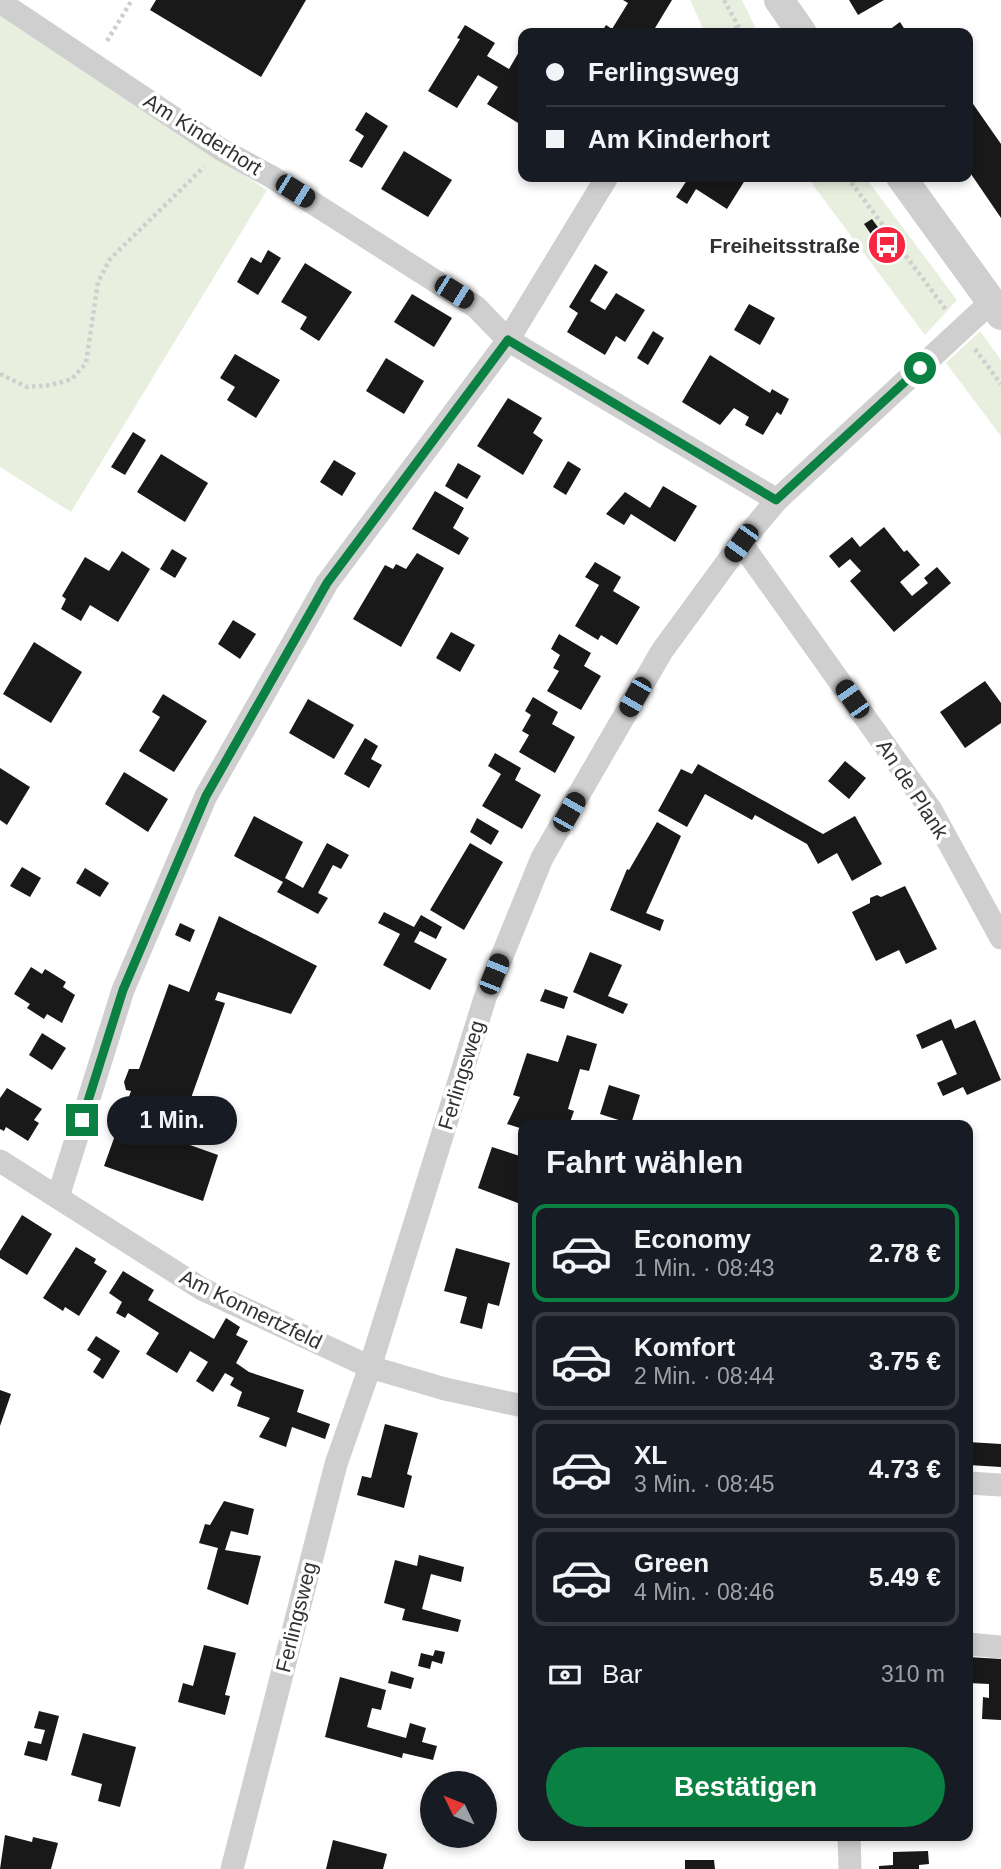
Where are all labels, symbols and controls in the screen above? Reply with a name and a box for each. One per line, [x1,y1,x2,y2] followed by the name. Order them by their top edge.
[588,57,740,87] text: Ferlingsweg
[140,89,266,179] street label: Am Kinderhort
[588,124,770,154] text: Am Kinderhort
[272,171,319,211] car
[866,224,908,266] bus stop icon: Freiheitsstraße
[709,234,860,257] place label: Freiheitsstraße
[431,272,478,312] car
[904,352,936,384] route start
[721,520,762,566] car
[616,674,655,720] car
[832,676,873,722] car
[873,735,954,843] street label: An de Plank
[550,789,589,835] car
[477,951,512,997] car
[433,1018,489,1132] street label: Ferlingsweg
[106,1096,236,1144] callout: 1 Min.
[66,1104,98,1136] route end
[139,1107,205,1133] text: 1 Min.
[546,1144,743,1180] text: Fahrt wählen
[550,1222,613,1285] icon: car
[634,1224,751,1254] text: Economy
[869,1238,941,1268] text: 2.78 €
[634,1255,775,1281] text: 1 Min. · 08:43
[176,1265,326,1353] street label: Am Konnertzfeld
[550,1330,613,1393] icon: car
[634,1332,735,1362] text: Komfort
[869,1346,941,1376] text: 3.75 €
[634,1363,775,1389] text: 2 Min. · 08:44
[550,1438,613,1501] icon: car
[634,1440,667,1470] text: XL
[869,1454,941,1484] text: 4.73 €
[634,1471,775,1497] text: 3 Min. · 08:45
[550,1546,613,1609] icon: car
[634,1548,709,1578] text: Green
[271,1559,321,1675] street label: Ferlingsweg
[869,1562,941,1592] text: 5.49 €
[634,1579,775,1605] text: 4 Min. · 08:46
[546,1656,584,1694] icon: cash
[602,1659,642,1689] text: Bar
[881,1661,945,1687] text: 310 m
[546,1747,945,1827] button: Bestätigen
[420,1771,497,1848] north arrow
[420,1771,497,1848] map controls

